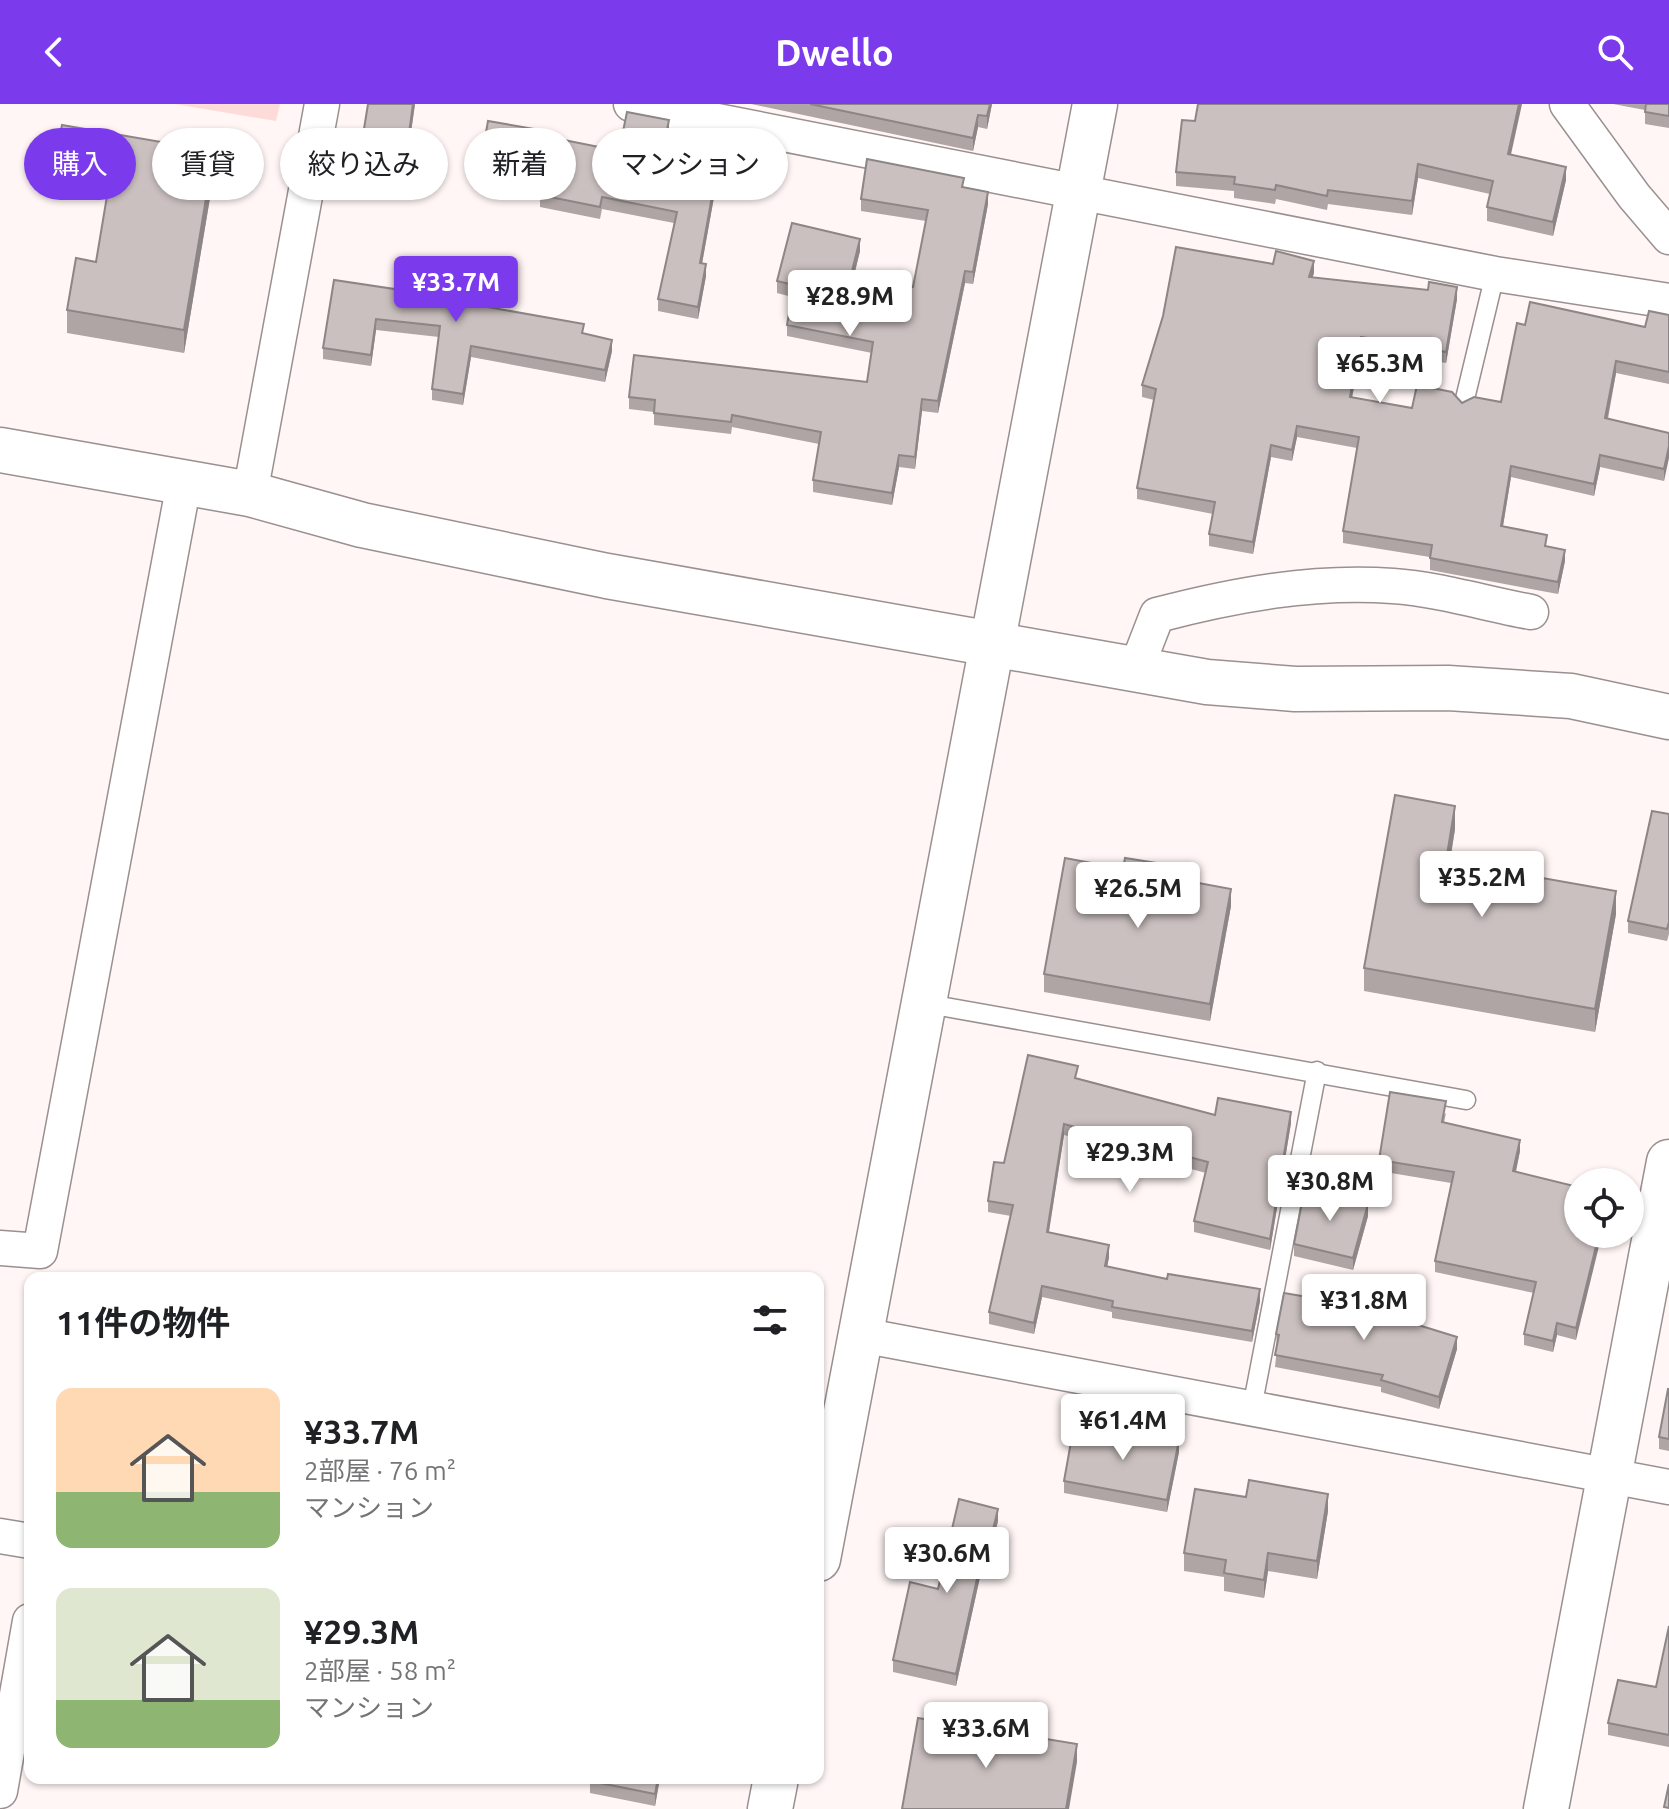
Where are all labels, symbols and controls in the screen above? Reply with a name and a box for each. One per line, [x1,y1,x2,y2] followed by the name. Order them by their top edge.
[32,30,76,74] icon: back
[1593,30,1637,74] icon: search
[775,32,894,73] text: Dwello
[24,128,136,200] chip: 購入
[152,128,264,200] chip: 賃貸
[280,128,448,200] chip: 絞り込み
[464,128,576,200] chip: 新着
[592,128,788,200] chip: マンション
[391,256,521,324] pin: ¥33.7M
[412,267,500,296] text: ¥33.7M
[785,270,915,338] pin: ¥28.9M
[806,281,894,310] text: ¥28.9M
[1315,337,1445,405] pin: ¥65.3M
[1336,348,1424,377] text: ¥65.3M
[1417,851,1547,919] pin: ¥35.2M
[1073,862,1203,930] pin: ¥26.5M
[1438,862,1526,891] text: ¥35.2M
[1094,873,1182,902] text: ¥26.5M
[1065,1126,1195,1194] pin: ¥29.3M
[1086,1137,1174,1166] text: ¥29.3M
[1265,1155,1395,1223] pin: ¥30.8M
[1286,1166,1374,1195] text: ¥30.8M
[1564,1168,1644,1248] map controls
[1564,1168,1644,1248] button: locate
[1299,1274,1429,1342] pin: ¥31.8M
[1320,1285,1408,1314] text: ¥31.8M
[748,1298,792,1342] icon: filters
[56,1303,230,1341] text: 11件の物件
[1058,1394,1188,1462] pin: ¥61.4M
[1079,1405,1167,1434] text: ¥61.4M
[304,1412,419,1450] text: ¥33.7M
[120,1420,216,1516] icon: home
[304,1456,456,1485] text: 2部屋 · 76 m²
[304,1493,434,1522] text: マンション
[882,1527,1012,1595] pin: ¥30.6M
[903,1538,991,1567] text: ¥30.6M
[304,1612,419,1650] text: ¥29.3M
[120,1620,216,1716] icon: home
[304,1656,456,1685] text: 2部屋 · 58 m²
[304,1693,434,1722] text: マンション
[921,1702,1051,1770] pin: ¥33.6M
[942,1713,1030,1742] text: ¥33.6M

